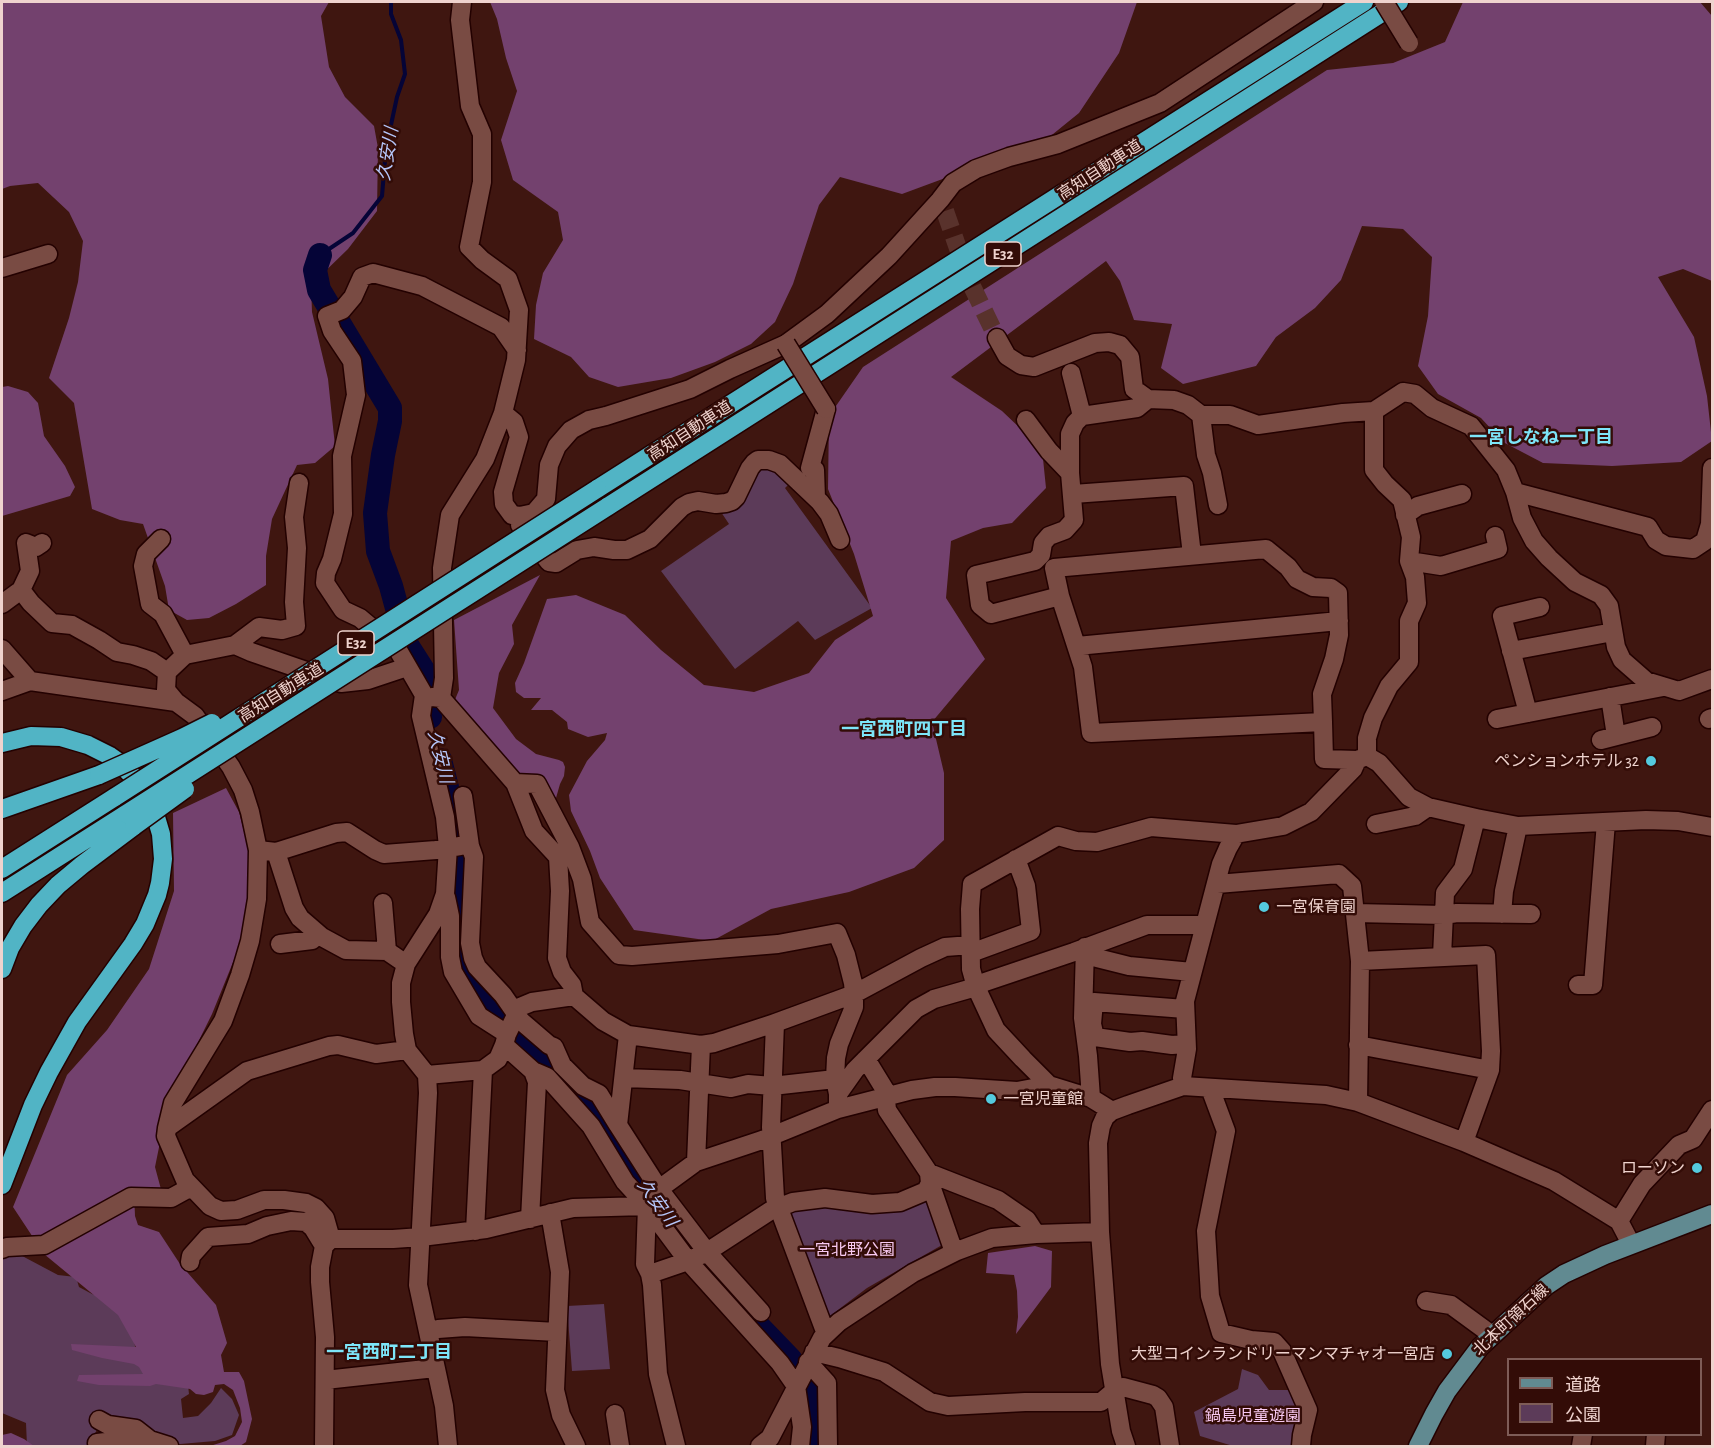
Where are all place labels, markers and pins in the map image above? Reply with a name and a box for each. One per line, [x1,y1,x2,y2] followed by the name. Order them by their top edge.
[1494,751,1639,771] place label: ペンションホテル 32
[1644,754,1658,768] marker: ペンションホテル 32
[1276,897,1356,917] place label: 一宮保育園
[1257,900,1271,914] marker: 一宮保育園
[1003,1089,1083,1109] place label: 一宮児童館
[984,1092,998,1106] marker: 一宮児童館
[1621,1158,1685,1178] place label: ローソン
[1690,1161,1704,1175] marker: ローソン
[1131,1344,1435,1364] place label: 大型コインランドリーマンマチャオ一宮店
[1440,1347,1454,1361] marker: 大型コインランドリーマンマチャオ一宮店

